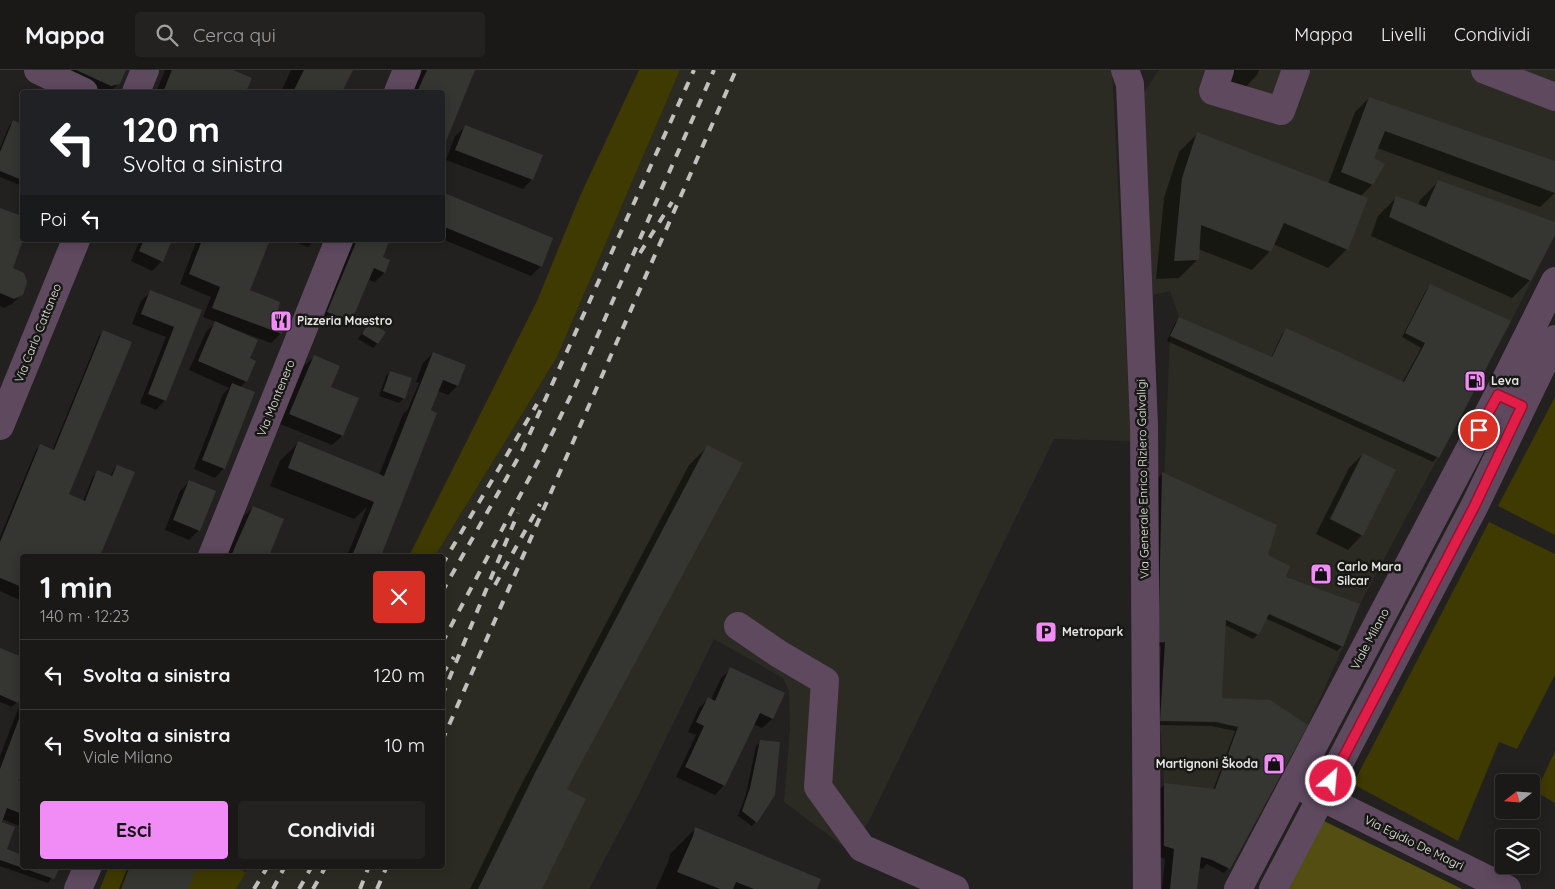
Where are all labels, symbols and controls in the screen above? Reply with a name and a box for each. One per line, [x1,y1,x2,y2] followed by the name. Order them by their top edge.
[135,12,485,57] search box
[25,20,105,50] text: Mappa
[153,21,181,49] icon: search
[193,23,276,47] text: Cerca qui
[1294,23,1353,46] text: Mappa
[1381,23,1426,46] text: Livelli
[1454,23,1530,46] text: Condividi
[123,107,220,151] text: 120 m
[40,110,105,175] icon: left
[123,150,283,178] text: Svolta a sinistra
[77,205,105,233] icon: left
[40,207,67,231] text: Poi
[11,281,64,385] street label: Via Carlo Cattaneo
[269,309,293,333] restaurant icon: Pizzeria Maestro
[297,313,393,328] place label: Pizzeria Maestro
[253,357,298,438] street label: Via Montenero
[1463,369,1487,393] fuel station icon: Leva
[1491,373,1519,388] place label: Leva
[1133,379,1152,579] street label: Via Generale Enrico Riziero Galvaligi
[1458,409,1500,451] pin
[1465,416,1493,444] icon: arrive
[1337,559,1401,588] place label: Carlo Mara Silcar
[1309,562,1333,586] shop icon: Carlo Mara Silcar
[40,568,113,606] text: 1 min
[373,571,425,623] button: close
[40,606,129,626] text: 140 m · 12:23
[1347,606,1392,672] street label: Viale Milano
[1034,620,1058,644] parking icon: Metropark
[1062,624,1124,639] place label: Metropark
[40,661,68,689] icon: left
[83,663,230,687] text: Svolta a sinistra
[374,663,425,687] text: 120 m
[83,723,230,747] text: Svolta a sinistra
[40,731,68,759] icon: left
[384,733,425,757] text: 10 m
[83,747,173,767] text: Viale Milano
[1262,752,1286,776] shop icon: Martignoni Škoda
[1304,754,1356,806] position arrow
[1156,756,1258,771] place label: Martignoni Škoda
[1495,774,1540,819] north arrow
[1495,774,1540,874] map controls
[40,801,228,859] button: Esci
[238,801,425,859] button: Condividi
[1362,812,1466,873] street label: Via Egidio De Magri
[1495,829,1540,874] button: layers

